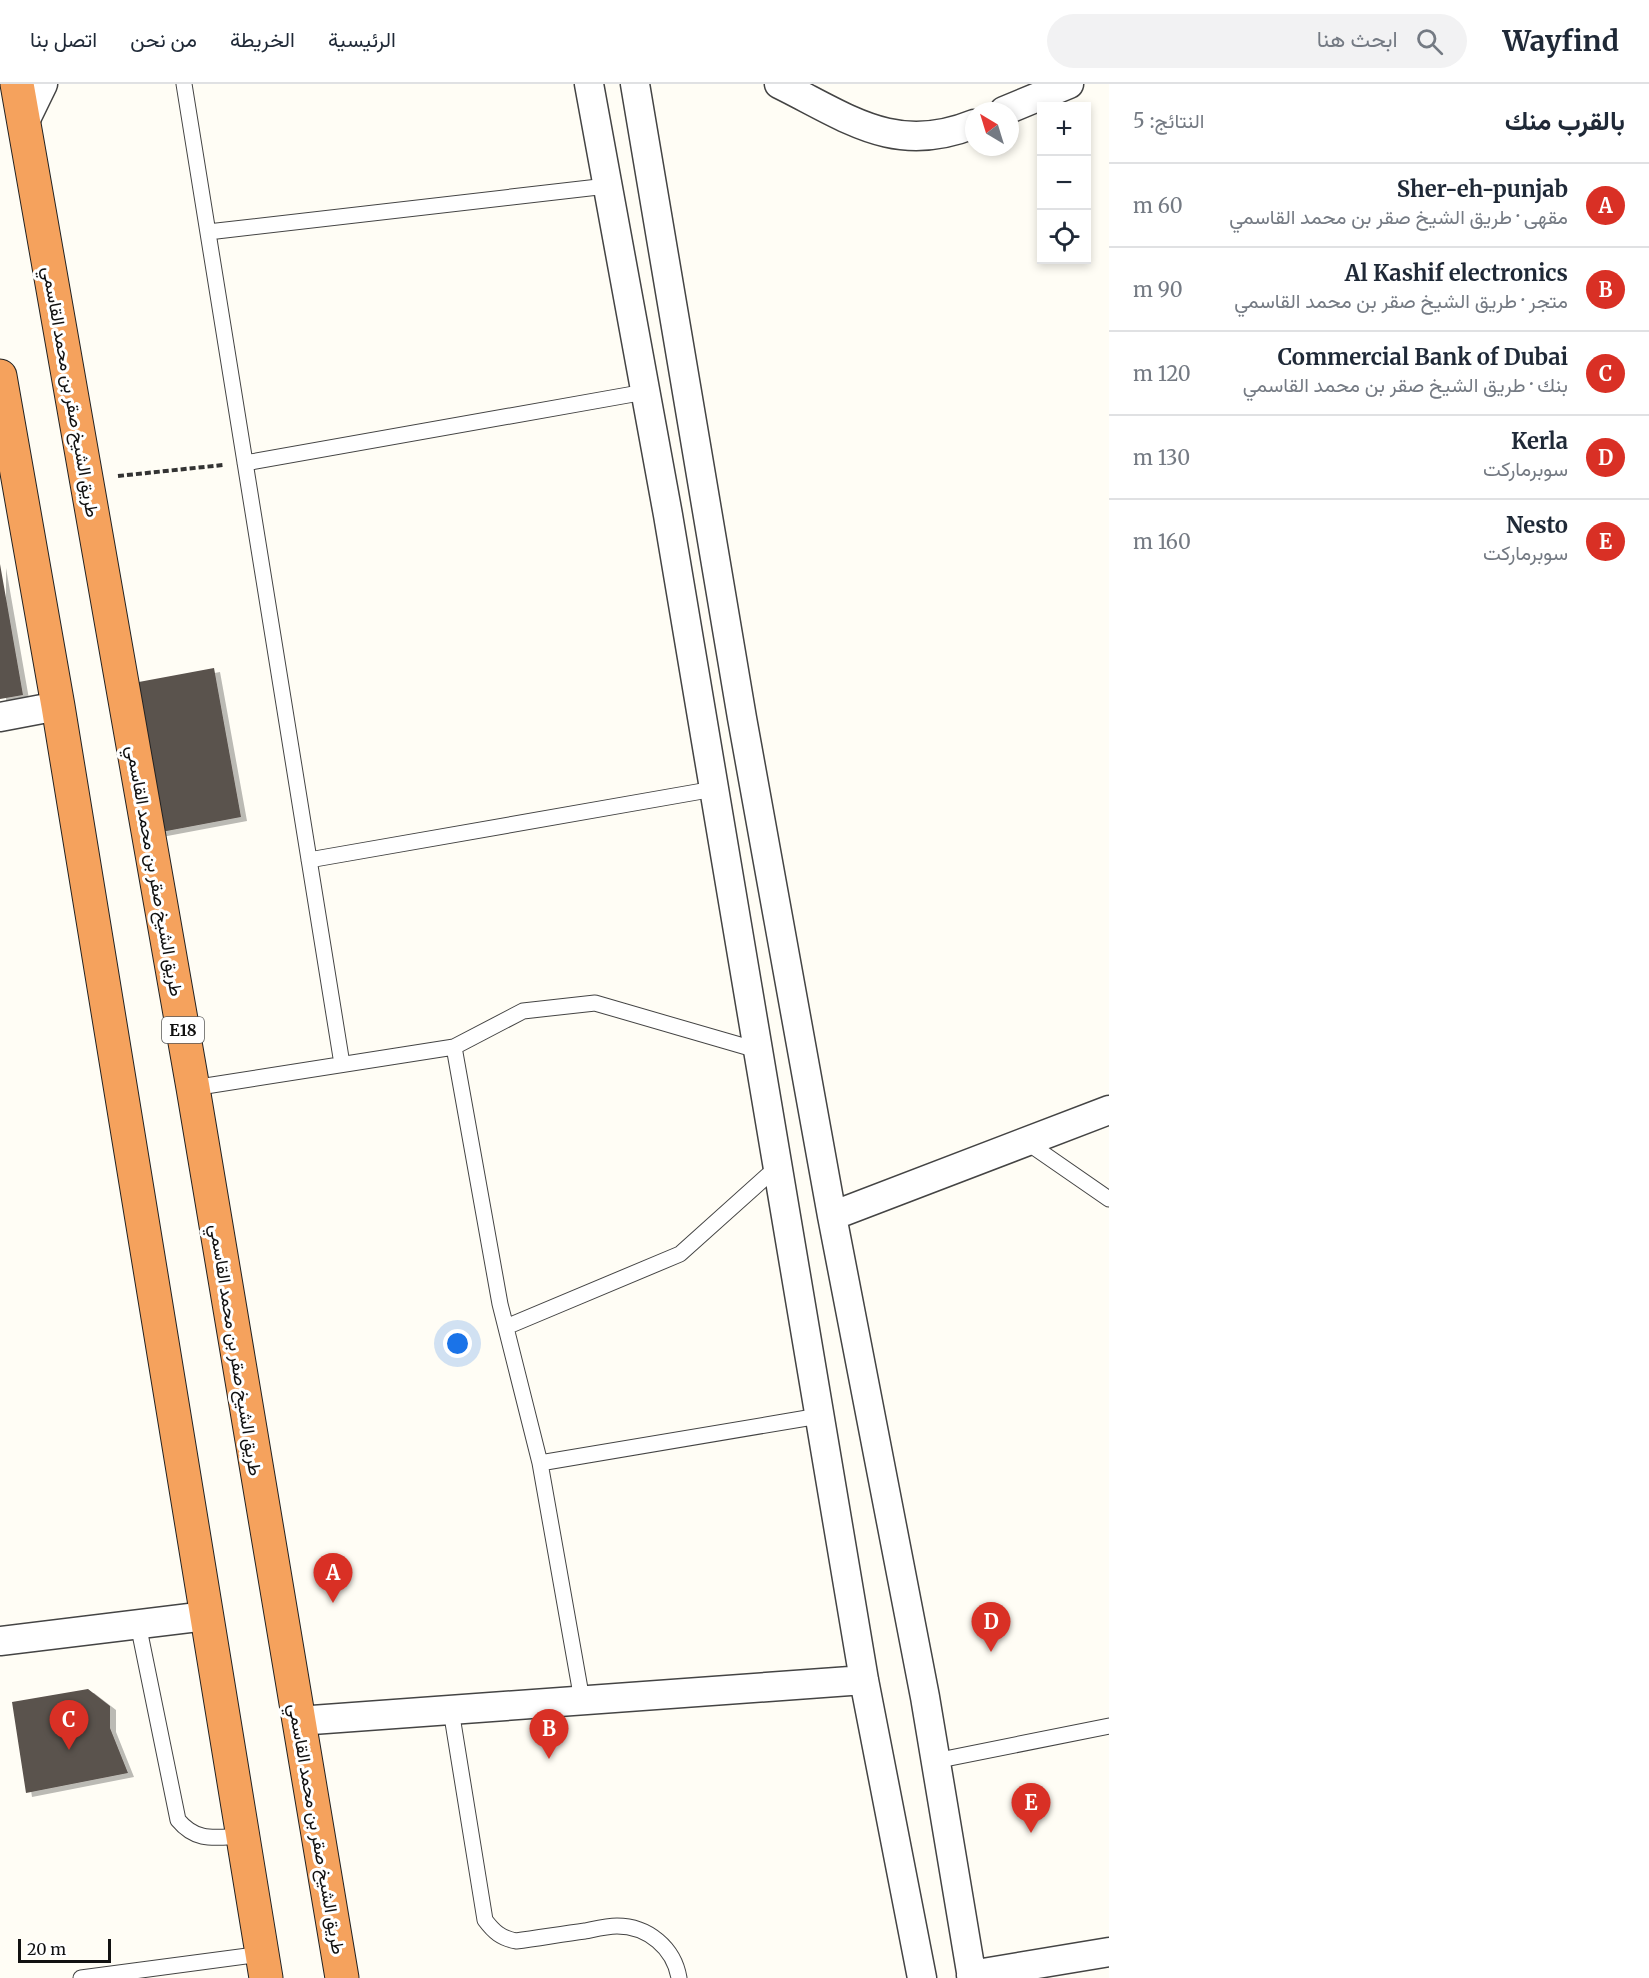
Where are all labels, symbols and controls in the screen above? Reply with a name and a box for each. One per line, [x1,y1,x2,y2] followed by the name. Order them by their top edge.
[1047,14,1467,68] search box
[1503,23,1619,59] text: Wayfind
[1317,25,1398,53] text: ابحث هنا
[1413,25,1446,58] icon: search
[30,26,97,53] text: اتصل بنا
[130,26,197,53] text: من نحن
[230,26,295,53] text: الخريطة
[328,26,396,53] text: الرئيسية
[965,102,1019,156] north arrow
[1037,102,1091,264] map controls
[1037,102,1091,156] button: +
[1505,104,1625,137] text: بالقرب منك
[1133,108,1205,133] text: النتائج: 5
[1037,156,1091,210] button: −
[1397,175,1568,203] text: Sher-eh-punjab
[1133,193,1183,218] text: 60 m
[1598,193,1613,218] text: A
[1229,204,1568,229] text: مقهى · طريق الشيخ صقر بن محمد القاسمي
[1037,210,1091,264] button: locate
[1345,259,1568,287] text: Al Kashif electronics
[34,265,104,520] street label: طريق الشيخ صقر بن محمد القاسمي
[1133,277,1183,302] text: 90 m
[1599,277,1613,302] text: B
[1234,288,1568,313] text: متجر · طريق الشيخ صقر بن محمد القاسمي
[1278,343,1568,371] text: Commercial Bank of Dubai
[1133,361,1191,386] text: 120 m
[1599,361,1612,386] text: C
[1243,372,1568,397] text: بنك · طريق الشيخ صقر بن محمد القاسمي
[1511,427,1568,455] text: Kerla
[1133,445,1190,470] text: 130 m
[1598,445,1613,470] text: D
[1483,456,1568,481] text: سوبرماركت
[1506,511,1568,539] text: Nesto
[1133,529,1191,554] text: 160 m
[1599,529,1612,554] text: E
[1483,540,1568,565] text: سوبرماركت
[118,744,188,999] street label: طريق الشيخ صقر بن محمد القاسمي
[162,1017,204,1043] road number: E18
[201,1223,267,1478] street label: طريق الشيخ صقر بن محمد القاسمي
[443,1329,472,1358] your location
[314,1554,352,1603] pin: A
[972,1602,1010,1652] pin: D
[50,1700,88,1750] pin: C
[280,1702,350,1957] street label: طريق الشيخ صقر بن محمد القاسمي
[530,1710,568,1759] pin: B
[1012,1784,1050,1833] pin: E
[18,1936,111,1964] scale bar
[27,1939,66,1959] text: 20 m

